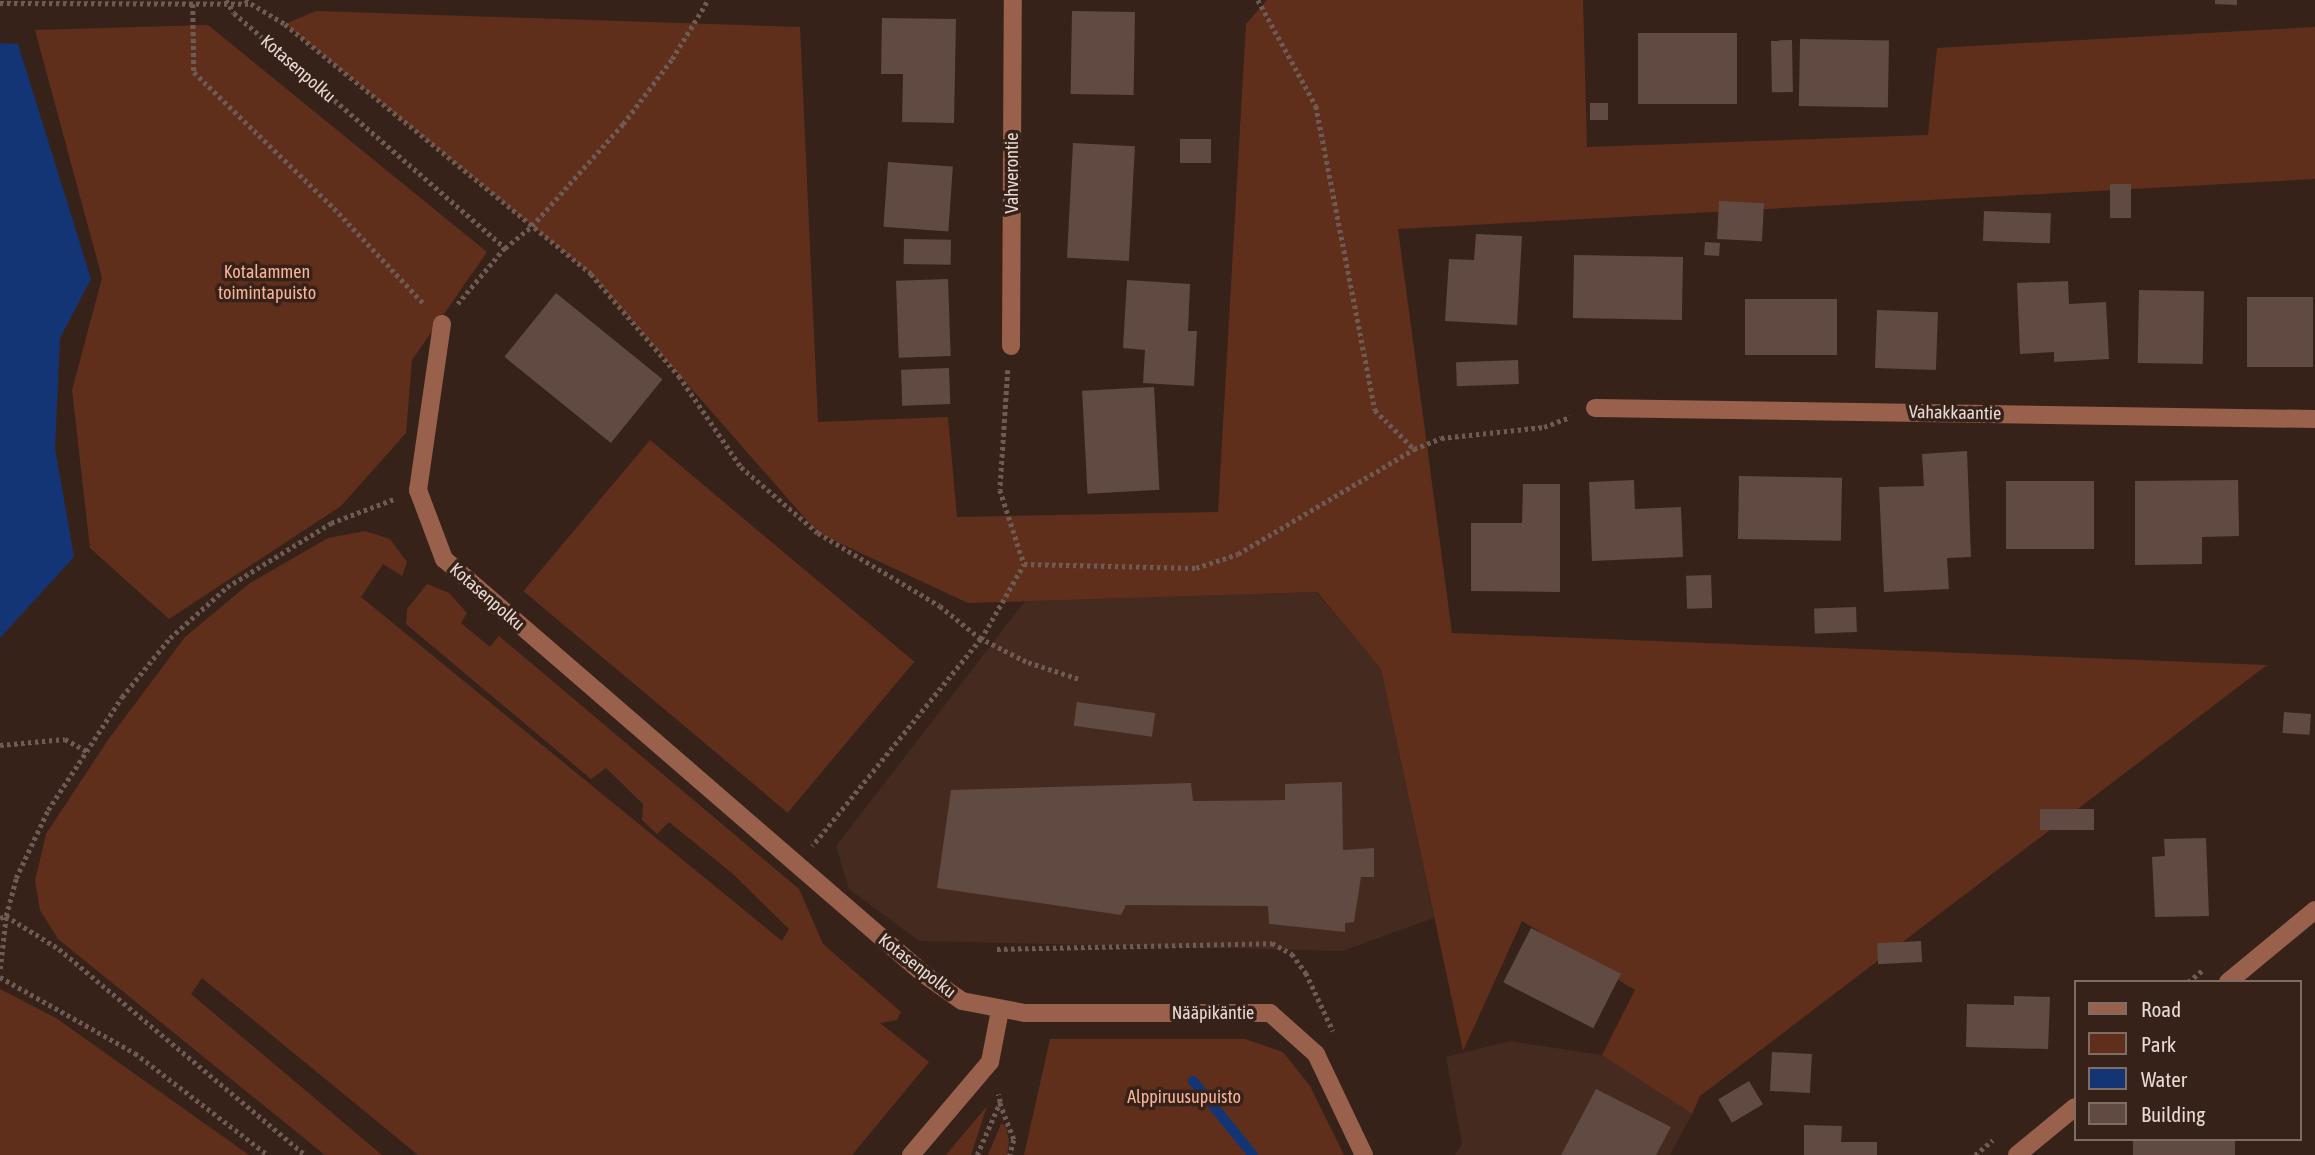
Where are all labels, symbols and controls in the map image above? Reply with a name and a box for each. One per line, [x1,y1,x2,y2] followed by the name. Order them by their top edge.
[256,31,340,107] street label: Kotasenpolku
[1001,133,1023,213] street label: Vahverontie
[218,262,316,304] park label: Kotalammen toimintapuisto
[1909,401,2001,425] street label: Vahakkaantie
[445,559,529,635] street label: Kotasenpolku
[874,929,960,1003] street label: Kotasenpolku
[2074,980,2301,1141] legend
[2141,997,2181,1021] text: Road
[1172,1002,1254,1024] street label: Nääpikäntie
[2141,1032,2176,1056] text: Park
[2141,1067,2187,1091] text: Water
[1127,1086,1241,1108] park label: Alppiruusupuisto
[2141,1102,2205,1126] text: Building

